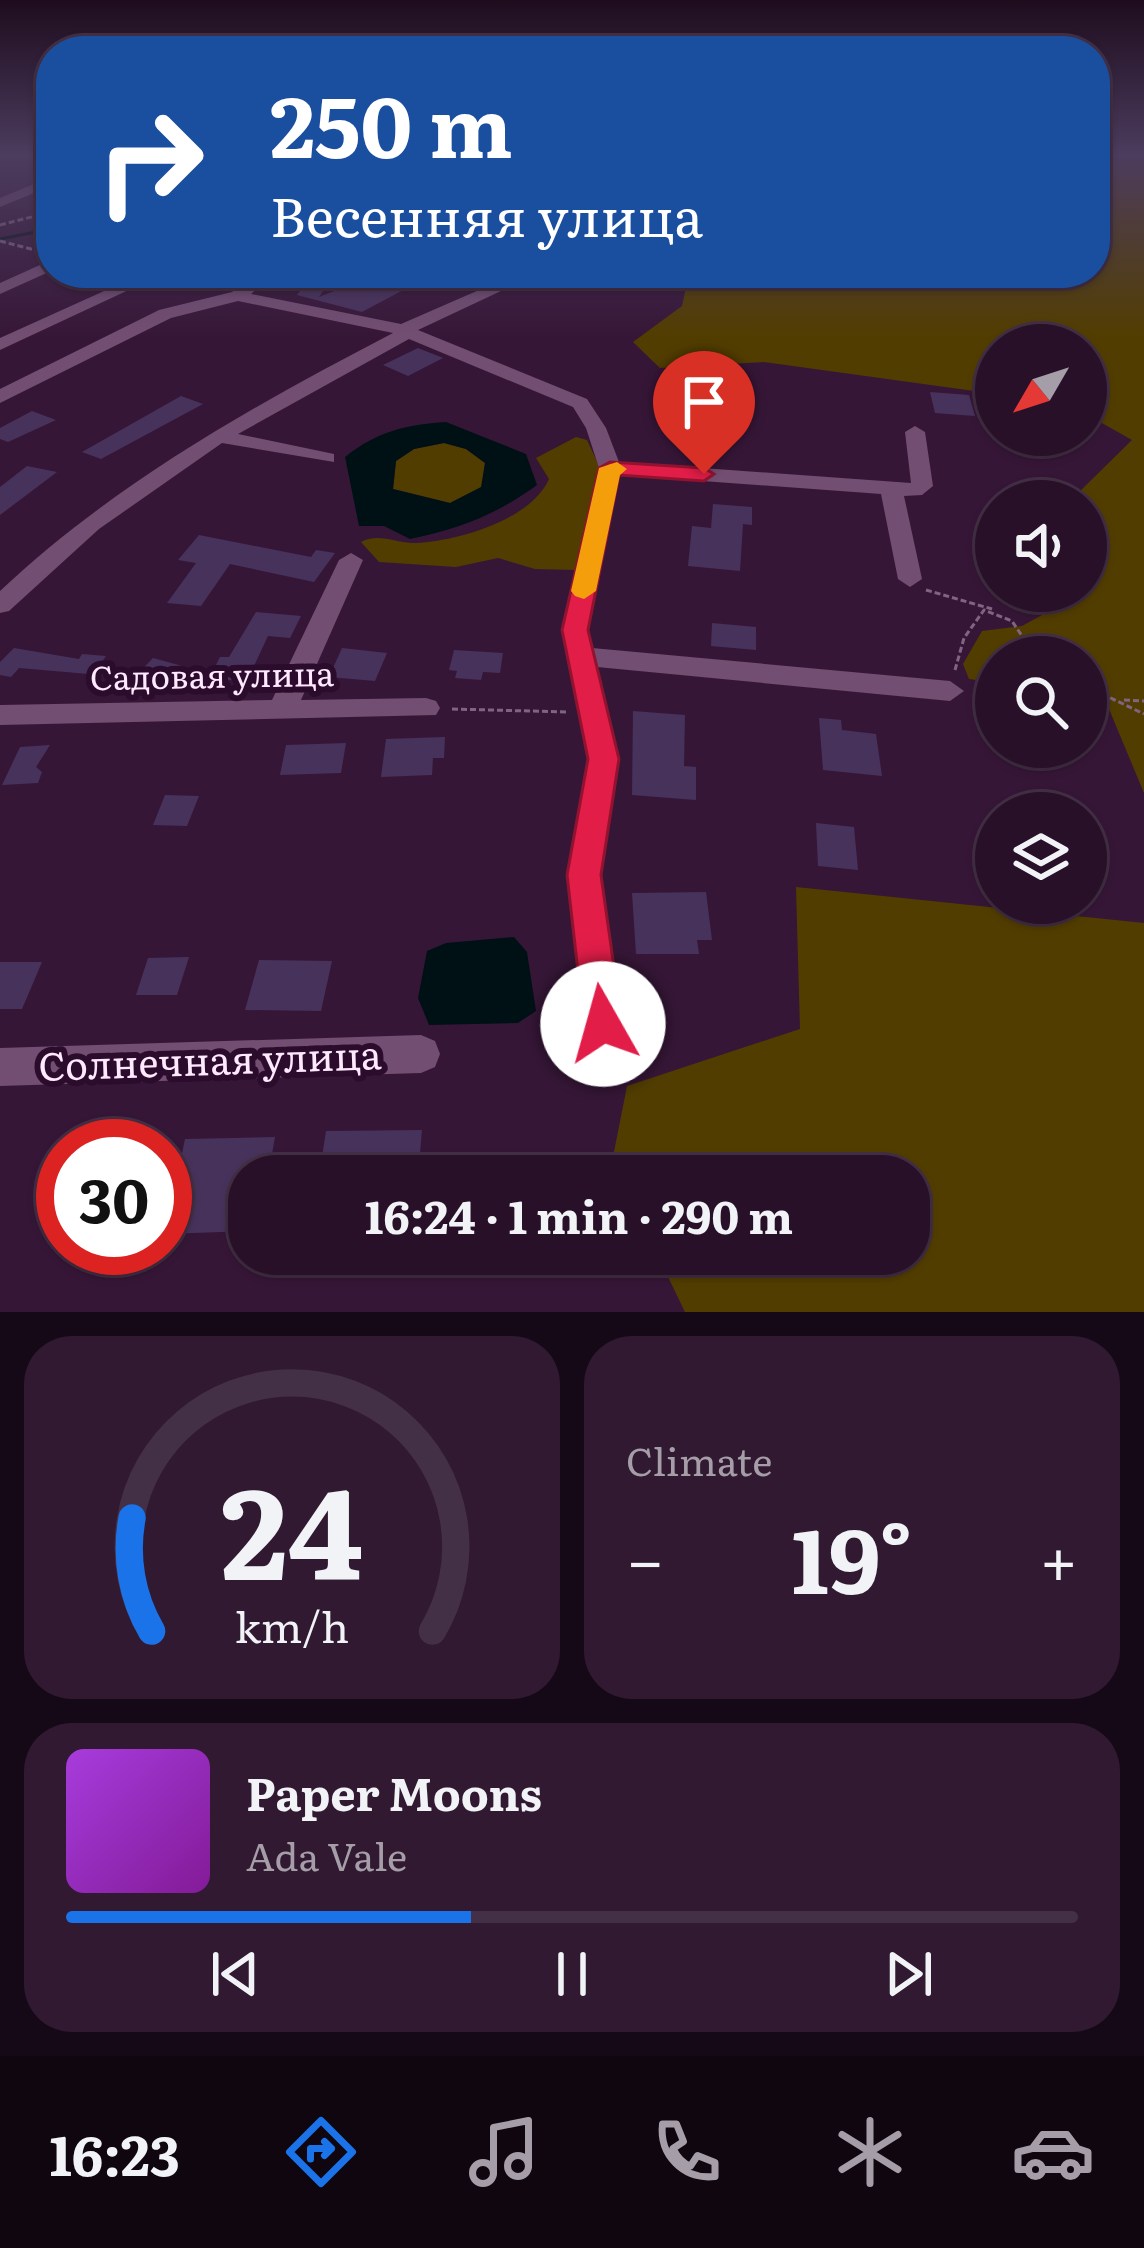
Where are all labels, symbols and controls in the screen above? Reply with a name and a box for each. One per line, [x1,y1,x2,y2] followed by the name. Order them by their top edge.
[270,59,513,184] text: 250 m
[72,84,228,240] icon: right
[270,173,703,254] text: Весенняя улица
[975,324,1107,456] north arrow
[975,324,1107,924] map controls
[653,351,755,474] pin
[671,369,737,435] icon: arrive
[975,480,1107,612] button: sound
[975,636,1107,768] button: search
[90,647,335,700] street label: Садовая улица
[975,792,1107,924] button: layers
[540,961,666,1087] position arrow
[37,1023,382,1093] street label: Солнечная улица
[36,1119,192,1275] speed limit sign: 30
[365,1181,793,1248] text: 16:24 · 1 min · 290 m
[626,1430,772,1488] text: Climate
[221,1433,363,1618] text: 24
[792,1488,912,1622] text: 19°
[626,1507,664,1605] text: −
[1040,1507,1078,1605] text: +
[235,1592,349,1655] text: km/h
[246,1758,542,1825] text: Paper Moons
[246,1825,407,1883] text: Ada Vale
[202,1941,268,2007] icon: previous
[539,1941,605,2007] icon: pause
[876,1941,942,2007] icon: next
[279,2110,363,2194] icon: directions
[462,2110,546,2194] icon: music
[645,2110,729,2194] icon: phone
[828,2110,912,2194] icon: climate
[1011,2110,1095,2194] icon: car
[49,2112,180,2193] text: 16:23

